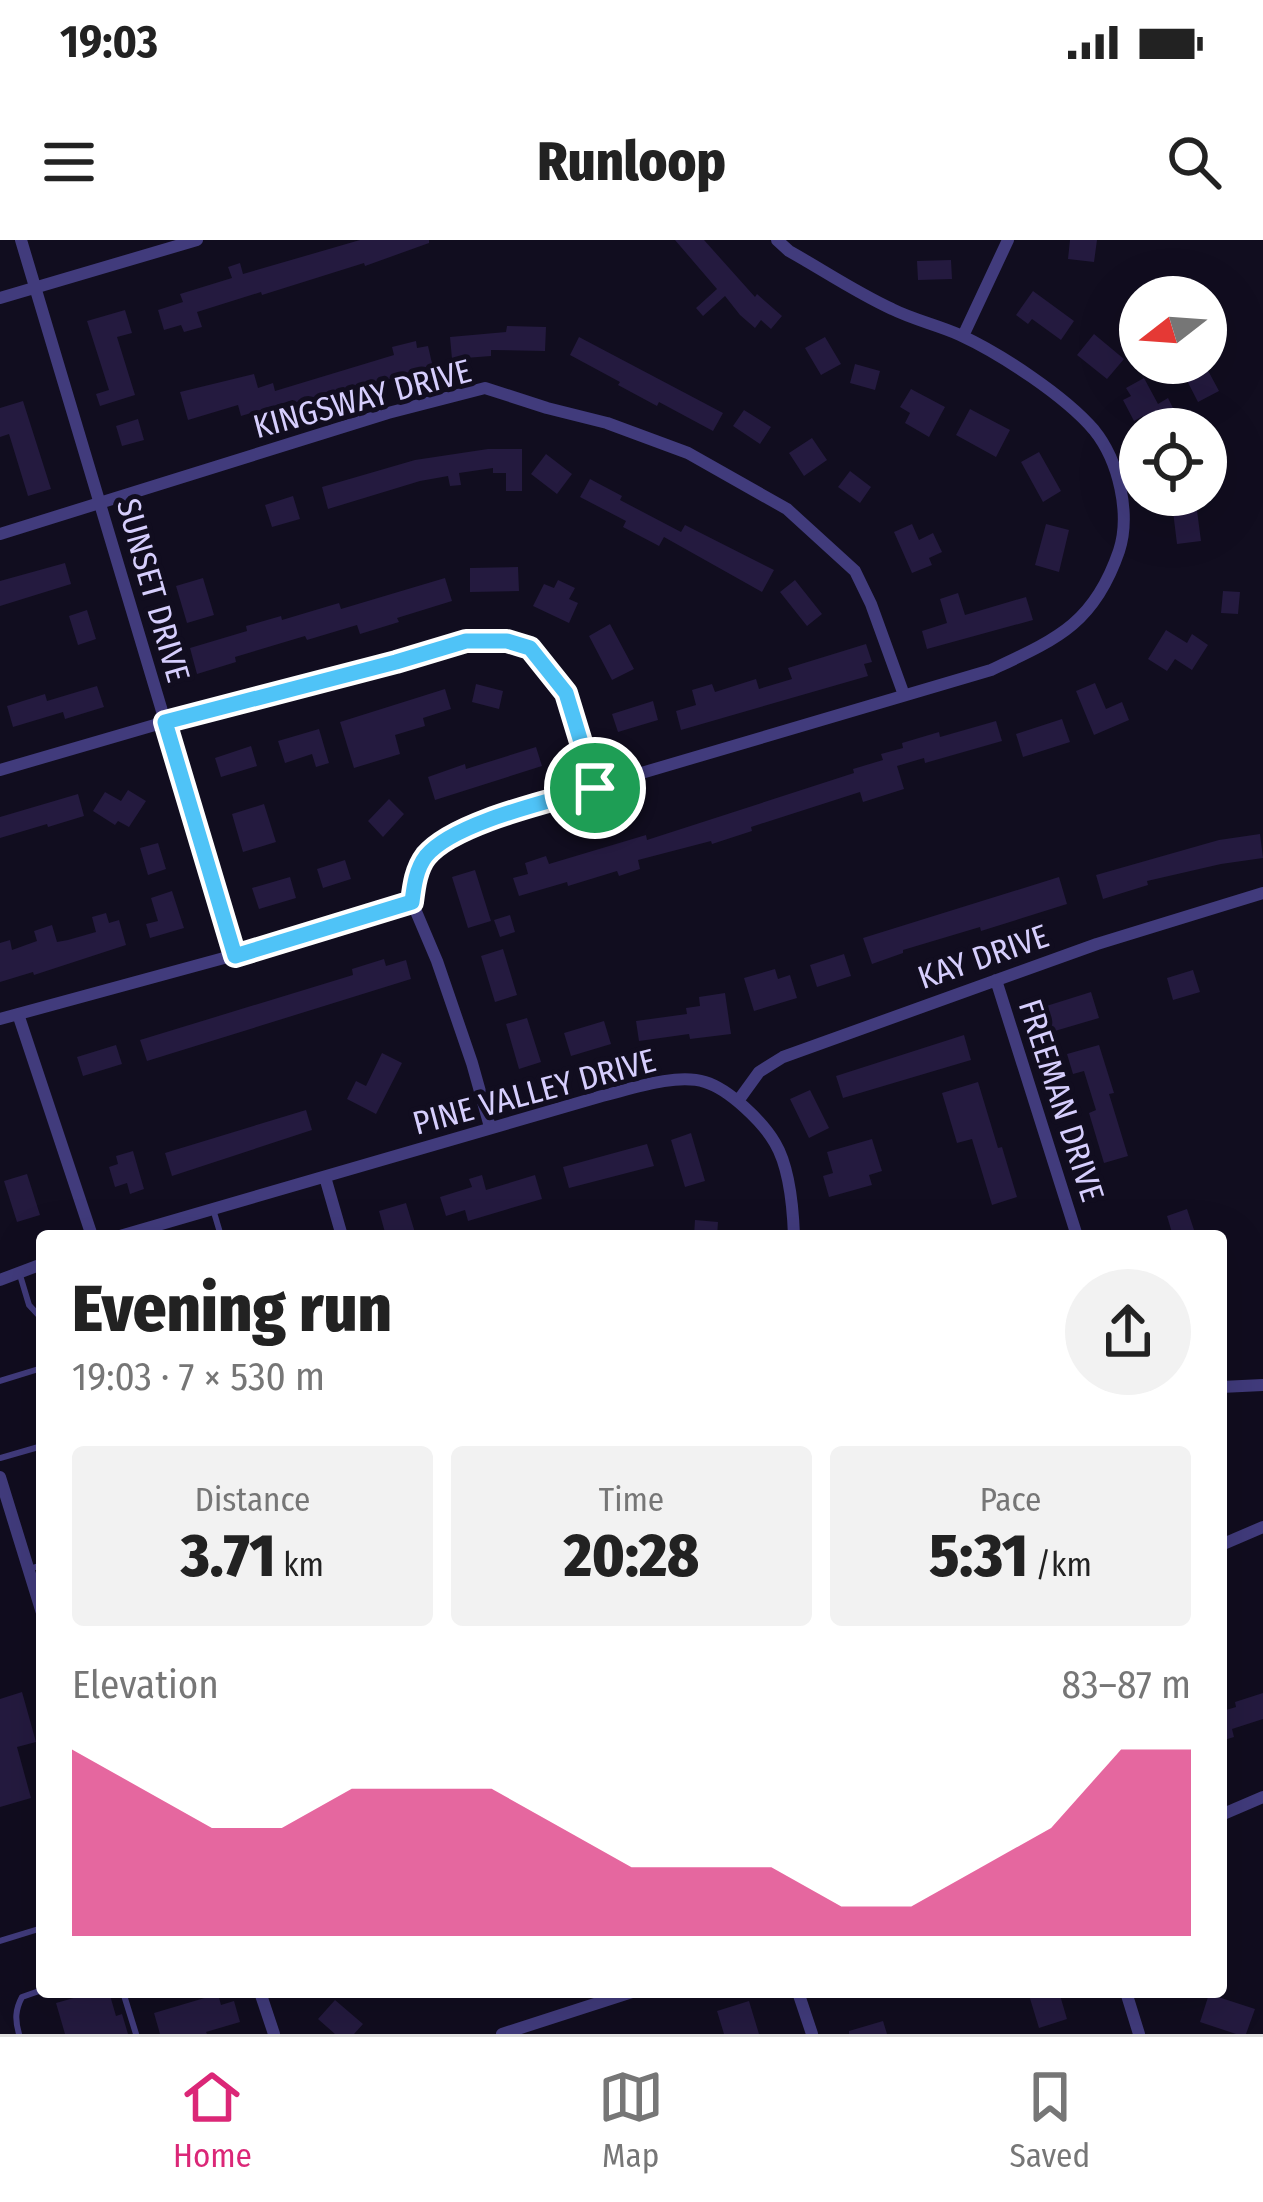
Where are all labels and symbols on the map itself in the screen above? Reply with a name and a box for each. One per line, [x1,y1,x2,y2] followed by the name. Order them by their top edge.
[1119,276,1227,384] north arrow
[249,351,476,447] street label: KINGSWAY DRIVE
[108,494,198,687] street label: SUNSET DRIVE
[544,737,646,839] pin
[913,916,1054,998] street label: KAY DRIVE
[1010,994,1113,1206] street label: FREEMAN DRIVE
[408,1040,660,1144] street label: PINE VALLEY DRIVE

